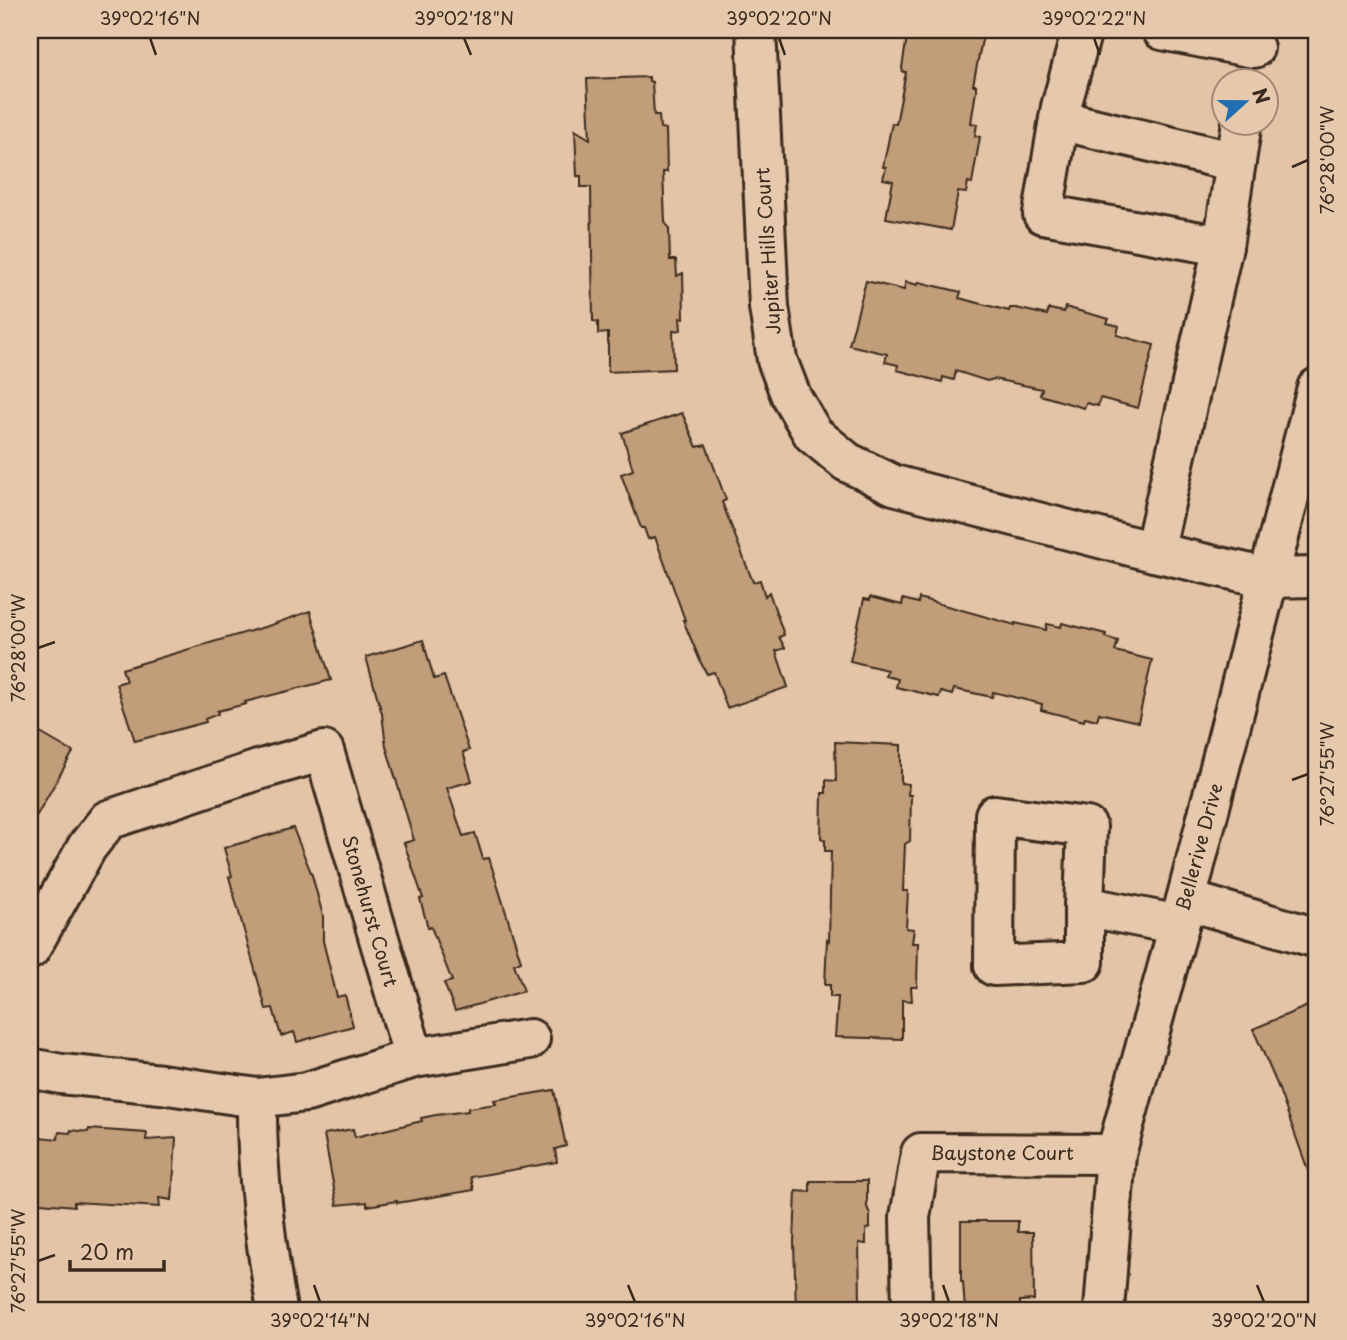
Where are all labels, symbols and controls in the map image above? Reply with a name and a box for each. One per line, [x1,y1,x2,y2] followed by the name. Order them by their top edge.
[99,4,201,31] text: 39°02'16"N
[414,4,514,31] text: 39°02'18"N
[726,4,832,31] text: 39°02'20"N
[1042,4,1146,31] text: 39°02'22"N
[1210,66,1280,136] north arrow
[1246,84,1278,108] text: N
[1313,105,1340,214] text: 76°28'00"W
[747,166,787,336] street label: Jupiter Hills Court
[4,593,31,702] text: 76°28'00"W
[1313,721,1340,826] text: 76°27'55"W
[1168,780,1229,914] street label: Bellerive Drive
[336,832,406,990] street label: Stonehurst Court
[930,1138,1074,1166] street label: Baystone Court
[4,1208,31,1313] text: 76°27'55"W
[70,1228,164,1272] scale bar
[80,1235,134,1267] text: 20 m
[270,1306,370,1333] text: 39°02'14"N
[584,1306,686,1333] text: 39°02'16"N
[899,1306,999,1333] text: 39°02'18"N
[1211,1306,1317,1333] text: 39°02'20"N

